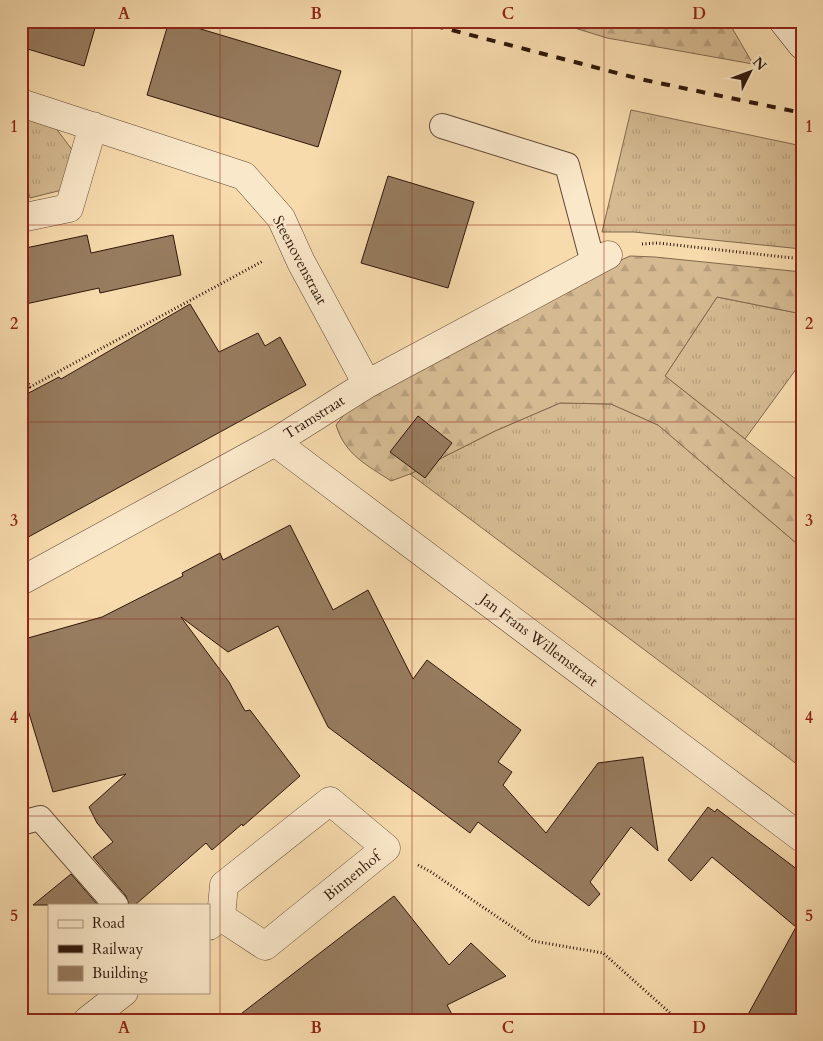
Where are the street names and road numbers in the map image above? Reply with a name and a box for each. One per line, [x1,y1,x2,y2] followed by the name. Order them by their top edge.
[268,212,332,308] street label: Steenovenstraat
[280,390,349,444] street label: Tramstraat
[474,588,602,691] street label: Jan Frans Willemstraat
[319,845,386,905] street label: Binnenhof

